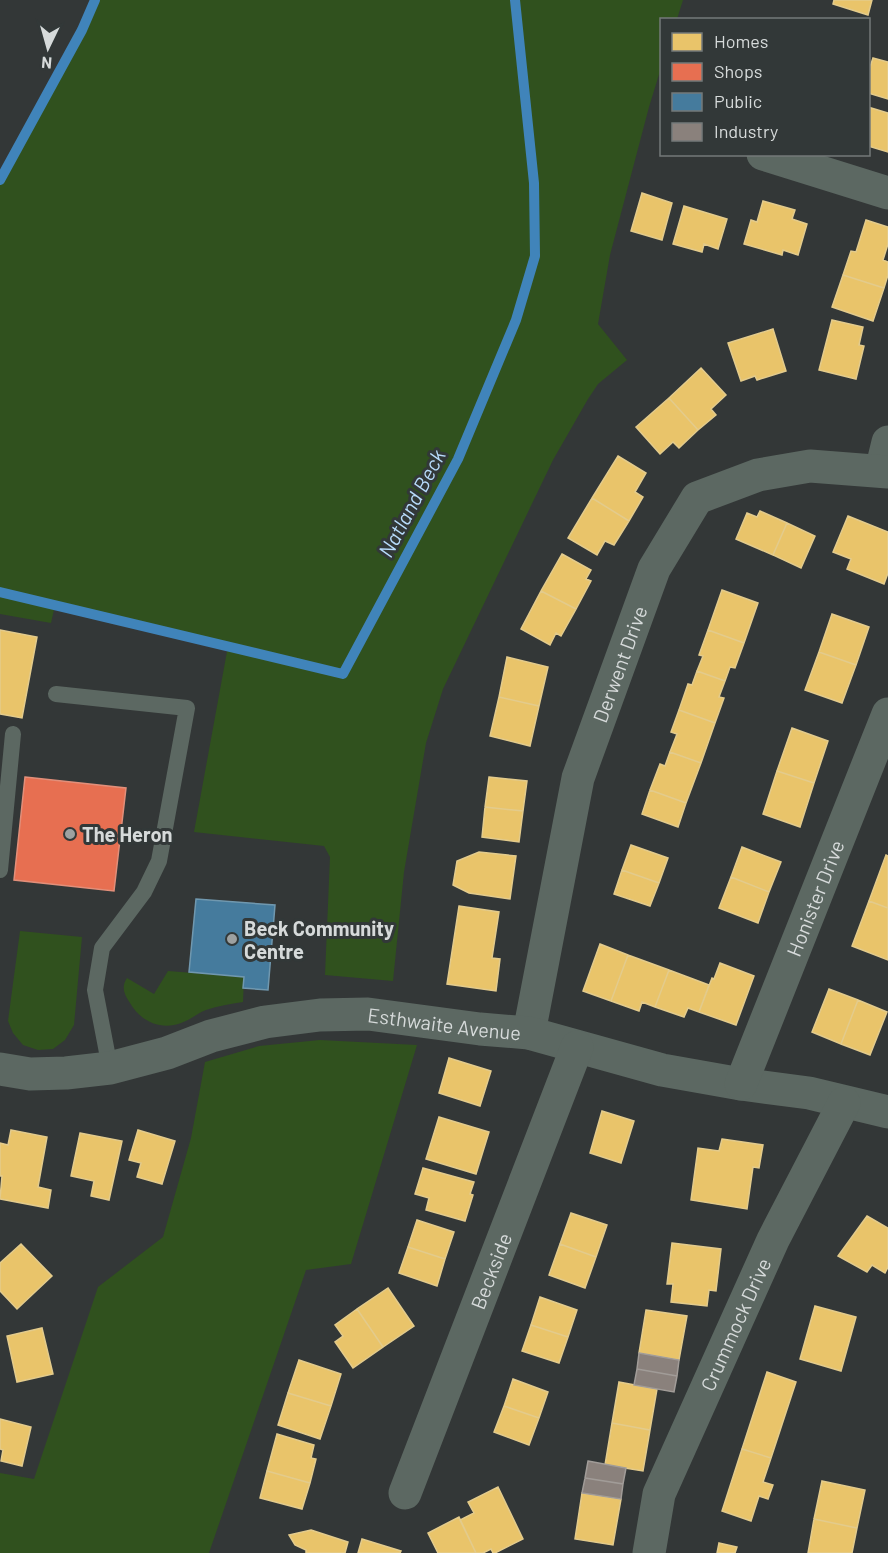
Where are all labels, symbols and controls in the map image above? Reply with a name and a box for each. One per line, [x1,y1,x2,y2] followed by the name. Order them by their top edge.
[18,18,78,78] north arrow
[660,18,870,156] legend
[714,30,768,52] text: Homes
[41,54,53,73] text: N
[714,60,763,82] text: Shops
[714,90,762,112] text: Public
[714,120,778,142] text: Industry
[372,444,450,561] water label: Natland Beck
[587,602,652,726] street label: Derwent Drive
[82,822,172,846] place label: The Heron
[63,827,77,841] marker: The Heron
[781,837,849,960] street label: Honister Drive
[244,916,394,963] place label: Beck Community Centre
[225,932,239,946] marker: Beck Community Centre
[366,1002,522,1044] street label: Esthwaite Avenue
[465,1229,516,1313] street label: Beckside
[695,1254,775,1394] street label: Crummock Drive

